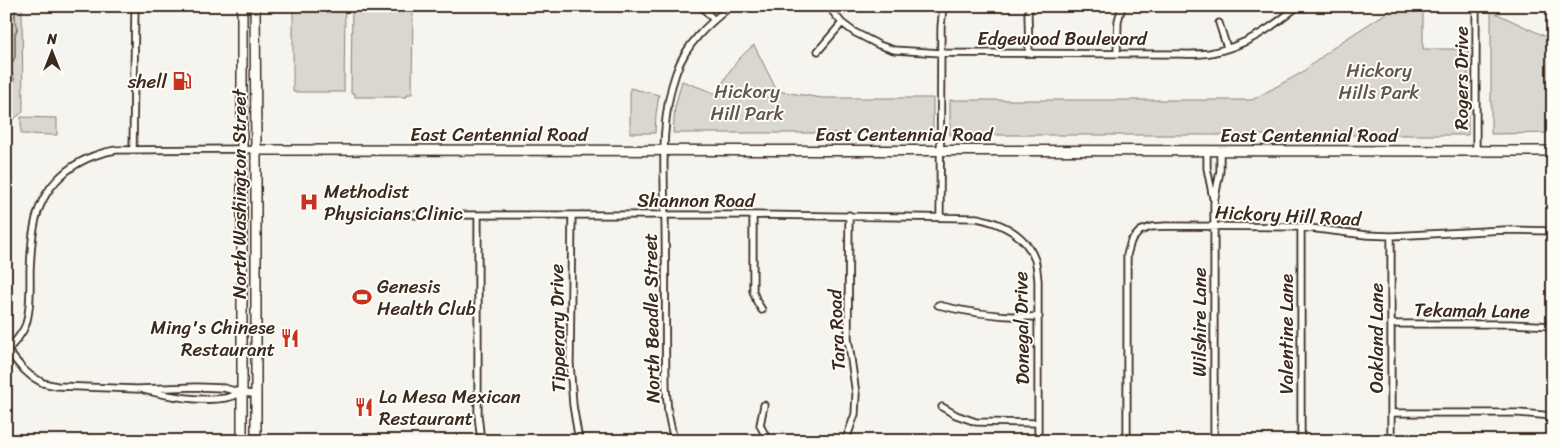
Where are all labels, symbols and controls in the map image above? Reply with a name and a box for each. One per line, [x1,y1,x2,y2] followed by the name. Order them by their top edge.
[977,22,1148,55] street label: Edgewood Boulevard
[1445,26,1478,130] street label: Rogers Drive
[46,27,57,52] text: N
[28,28,78,78] north arrow
[1339,54,1419,109] park label: Hickory Hills Park
[127,65,168,98] place label: shell
[171,70,193,92] fuel station icon: shell
[710,75,784,130] park label: Hickory Hill Park
[223,88,256,299] street label: North Washington Street
[410,118,589,151] street label: East Centennial Road
[815,118,994,151] street label: East Centennial Road
[1220,119,1399,152] street label: East Centennial Road
[324,175,464,230] place label: Methodist Physicians Clinic
[637,184,756,217] street label: Shannon Road
[298,191,320,213] hospital icon: Methodist Physicians Clinic
[1214,195,1364,236] street label: Hickory Hill Road
[634,233,669,403] street label: North Beadle Street
[540,263,575,393] street label: Tipperary Drive
[1183,267,1216,377] street label: Wilshire Lane
[377,270,476,325] place label: Genesis Health Club
[1004,271,1039,385] street label: Donegal Drive
[1270,274,1303,394] street label: Valentine Lane
[1360,283,1393,393] street label: Oakland Lane
[351,286,373,308] sports icon: Genesis Health Club
[818,288,855,371] street label: Tara Road
[1414,293,1530,328] street label: Tekamah Lane
[151,311,275,366] place label: Ming's Chinese Restaurant
[279,327,301,349] restaurant icon: Ming's Chinese Restaurant
[379,380,521,435] place label: La Mesa Mexican Restaurant
[353,396,375,418] restaurant icon: La Mesa Mexican Restaurant

